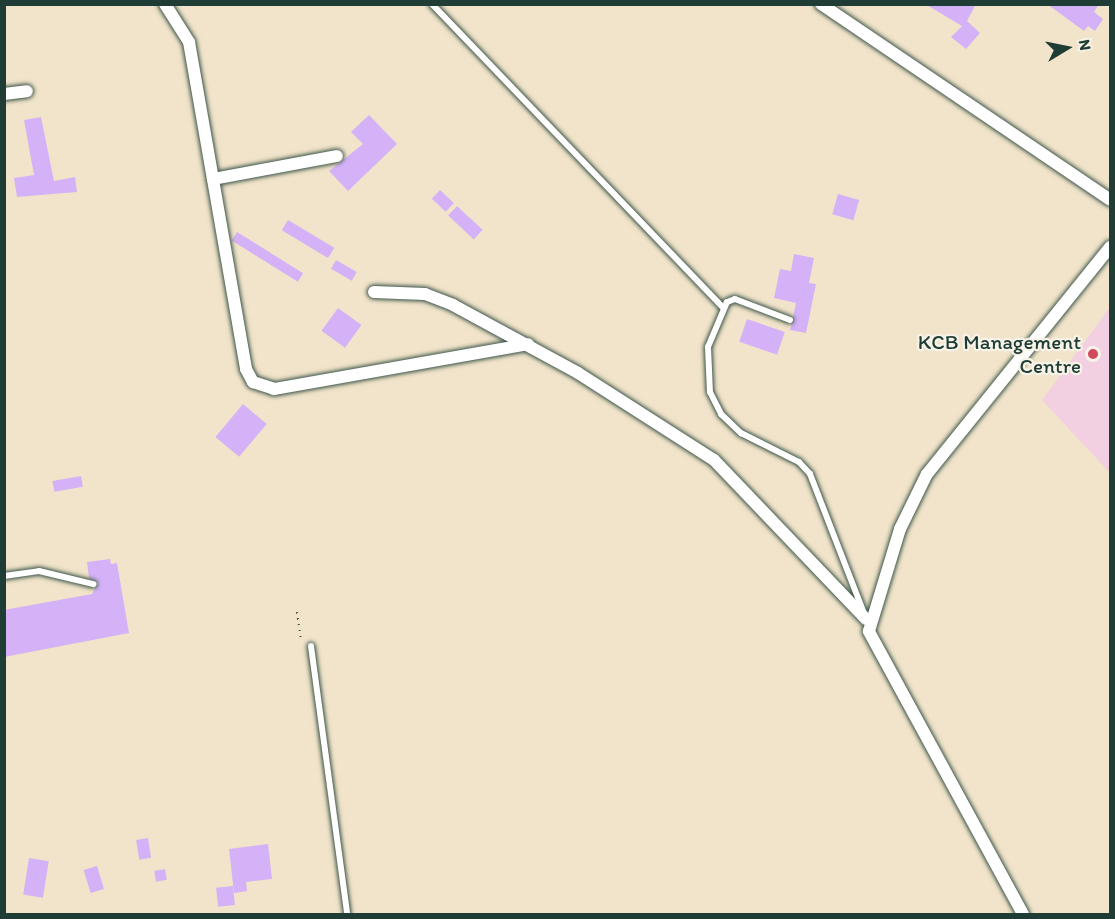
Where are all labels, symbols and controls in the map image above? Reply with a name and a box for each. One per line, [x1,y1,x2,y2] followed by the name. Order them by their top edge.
[1037,18,1097,78] north arrow
[1075,38,1096,52] text: N
[918,329,1081,379] place label: KCB Management Centre
[1086,347,1100,361] marker: KCB Management Centre

